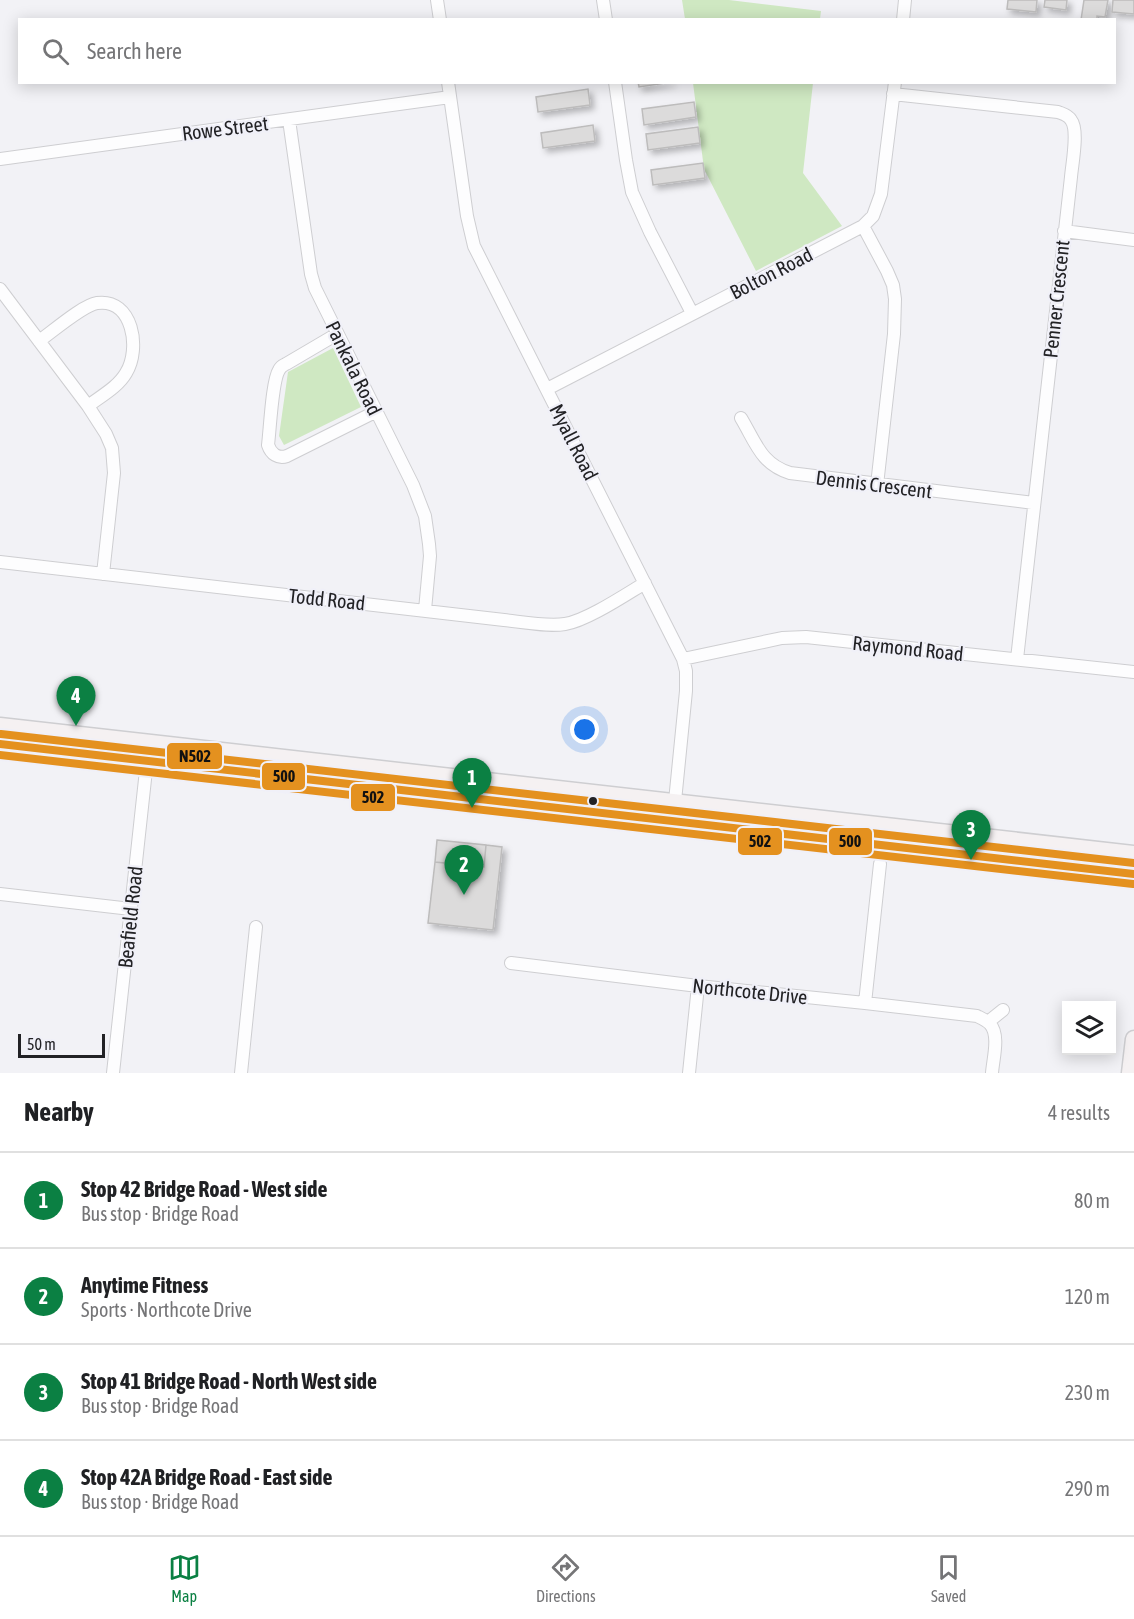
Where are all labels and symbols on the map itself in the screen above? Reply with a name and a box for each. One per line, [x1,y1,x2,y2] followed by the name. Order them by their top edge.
[181,111,270,145] street label: Rowe Street
[1038,238,1074,359] street label: Penner Crescent
[726,242,816,304] street label: Bolton Road
[321,317,387,419] street label: Pankala Road
[545,400,603,484] street label: Myall Road
[815,465,934,503] street label: Dennis Crescent
[288,584,366,614] street label: Todd Road
[851,631,965,665] street label: Raymond Road
[56,676,96,726] pin: 4
[570,715,599,744] your location
[166,742,223,770] line badge: N502
[179,747,211,765] text: N502
[452,758,492,808] pin: 1
[261,762,306,791] line badge: 500
[273,767,296,785] text: 500
[350,783,396,812] line badge: 502
[362,788,384,806] text: 502
[587,795,599,807] unlabelled marker
[952,810,990,860] pin: 3
[737,827,783,856] line badge: 502
[828,827,873,856] line badge: 500
[749,832,771,850] text: 502
[839,832,862,850] text: 500
[444,846,484,895] pin: 2
[113,865,147,969] street label: Beafield Road
[691,974,809,1008] street label: Northcote Drive
[18,1031,105,1058] scale bar

